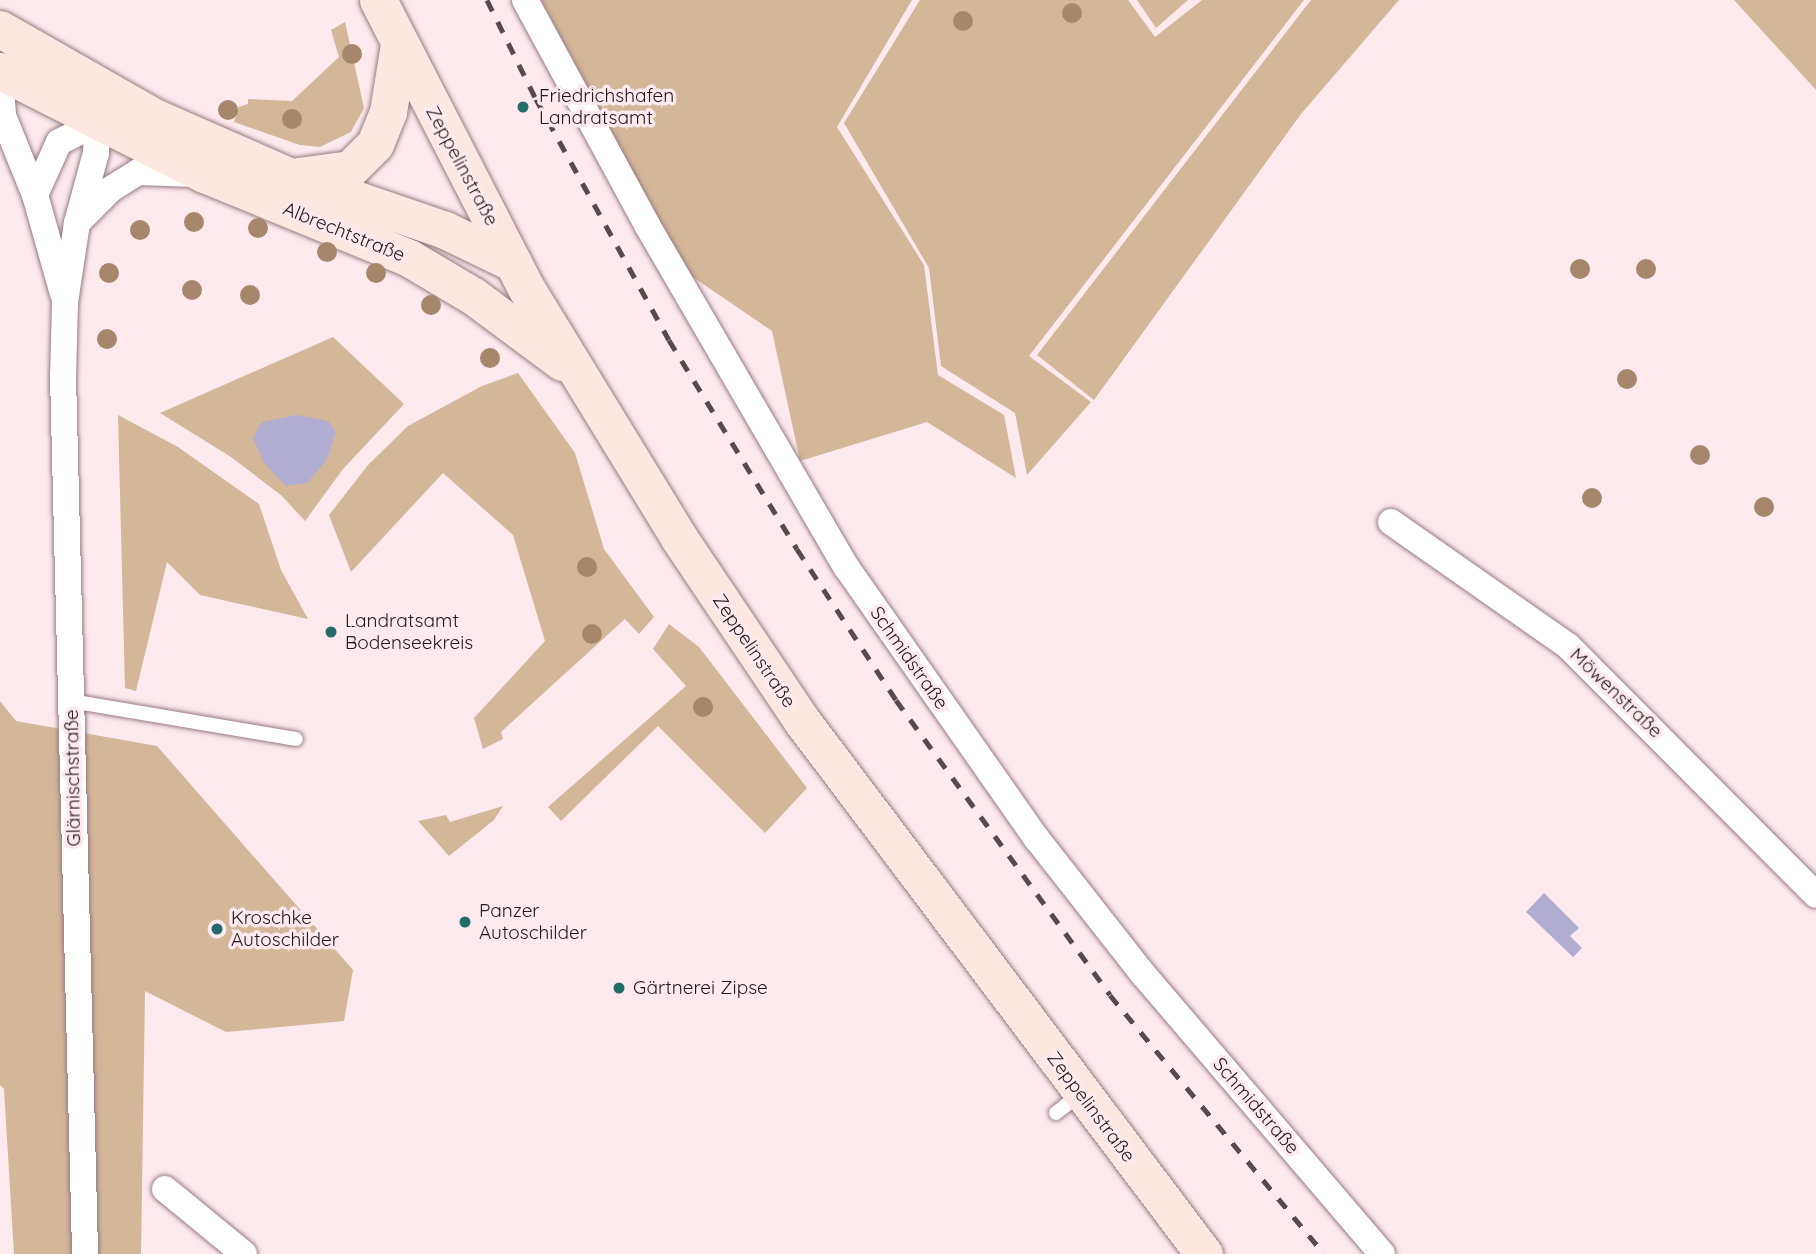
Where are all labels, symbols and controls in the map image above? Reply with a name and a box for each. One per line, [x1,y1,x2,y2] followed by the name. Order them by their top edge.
[539,85,674,129] place label: Friedrichshafen Landratsamt
[513,97,533,117] marker: Friedrichshafen Landratsamt
[421,102,503,230] street label: Zeppelinstraße
[280,197,408,267] street label: Albrechtstraße
[708,590,800,712] street label: Zeppelinstraße
[865,602,953,714] street label: Schmidstraße
[345,610,473,654] place label: Landratsamt Bodenseekreis
[323,624,339,640] marker: Landratsamt Bodenseekreis
[1565,643,1667,743] street label: Möwenstraße
[60,709,86,847] street label: Glärnischstraße
[479,900,587,944] place label: Panzer Autoschilder
[231,907,339,951] place label: Kroschke Autoschilder
[457,914,473,930] marker: Panzer Autoschilder
[209,921,225,937] marker: Kroschke Autoschilder
[633,977,768,999] place label: Gärtnerei Zipse
[611,980,627,996] marker: Gärtnerei Zipse
[1042,1047,1140,1167] street label: Zeppelinstraße
[1208,1053,1304,1159] street label: Schmidstraße

